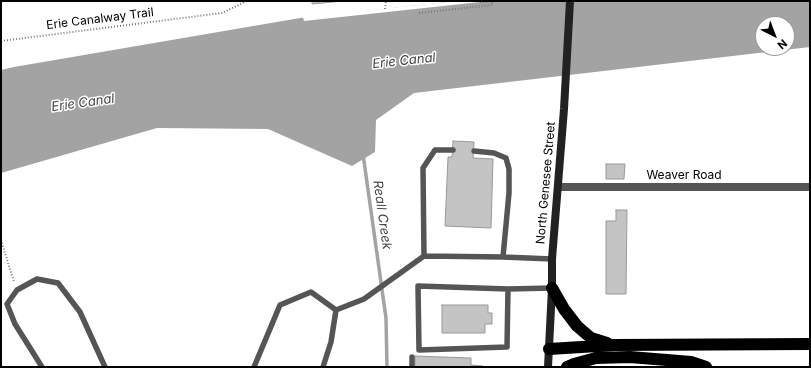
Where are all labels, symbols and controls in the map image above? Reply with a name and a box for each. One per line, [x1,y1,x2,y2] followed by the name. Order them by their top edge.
[45,5,155,33] street label: Erie Canalway Trail
[755,16,795,56] north arrow
[775,36,790,52] text: N
[372,50,436,72] water label: Erie Canal
[50,91,116,115] water label: Erie Canal
[533,121,559,245] street label: North Genesee Street
[646,168,722,182] street label: Weaver Road
[369,179,395,251] water label: Reall Creek

